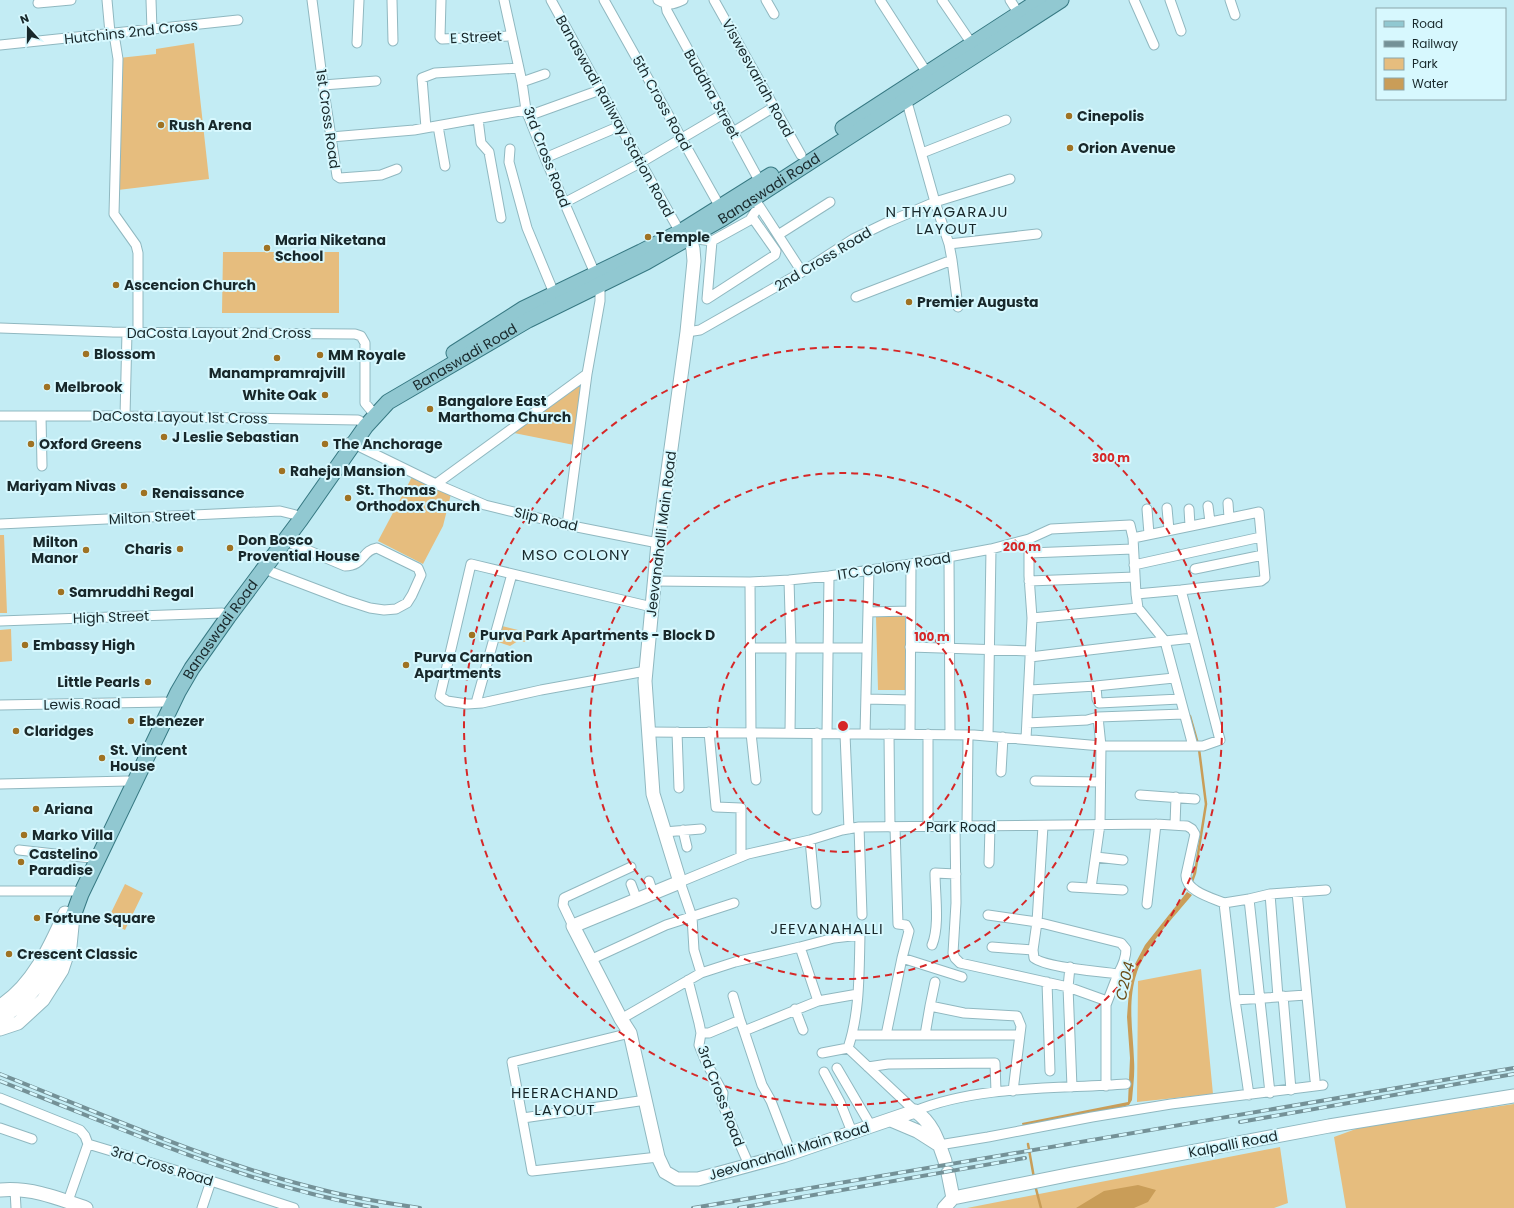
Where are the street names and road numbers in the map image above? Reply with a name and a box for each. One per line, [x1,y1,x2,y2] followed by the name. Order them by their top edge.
[551,11,679,221] street label: Banaswadi Railway Station Road
[63,15,199,49] street label: Hutchins 2nd Cross
[717,15,799,141] street label: Viswesvariah Road
[450,26,502,48] street label: E Street
[679,46,745,142] street label: Buddha Street
[627,52,697,154] street label: 5th Cross Road
[311,68,345,170] street label: 1st Cross Road
[519,104,575,210] street label: 3rd Cross Road
[714,148,824,229] street label: Banaswadi Road
[771,222,875,296] street label: 2nd Cross Road
[409,319,521,395] street label: Banaswadi Road
[127,323,311,343] street label: DaCosta Layout 2nd Cross
[92,405,268,429] street label: DaCosta Layout 1st Cross
[641,450,681,618] street label: Jeevanahalli Main Road
[512,502,580,536] street label: Slip Road
[108,505,196,529] street label: Milton Street
[836,547,952,585] street label: ITC Colony Road
[178,576,262,683] street label: Banaswadi Road
[73,606,149,628] street label: High Street
[43,693,121,715] street label: Lewis Road
[926,817,996,837] street label: Park Road
[693,1043,749,1149] street label: 3rd Cross Road
[706,1117,872,1185] street label: Jeevanahalli Main Road
[1187,1126,1279,1162] street label: Kalpalli Road
[108,1141,216,1191] street label: 3rd Cross Road

